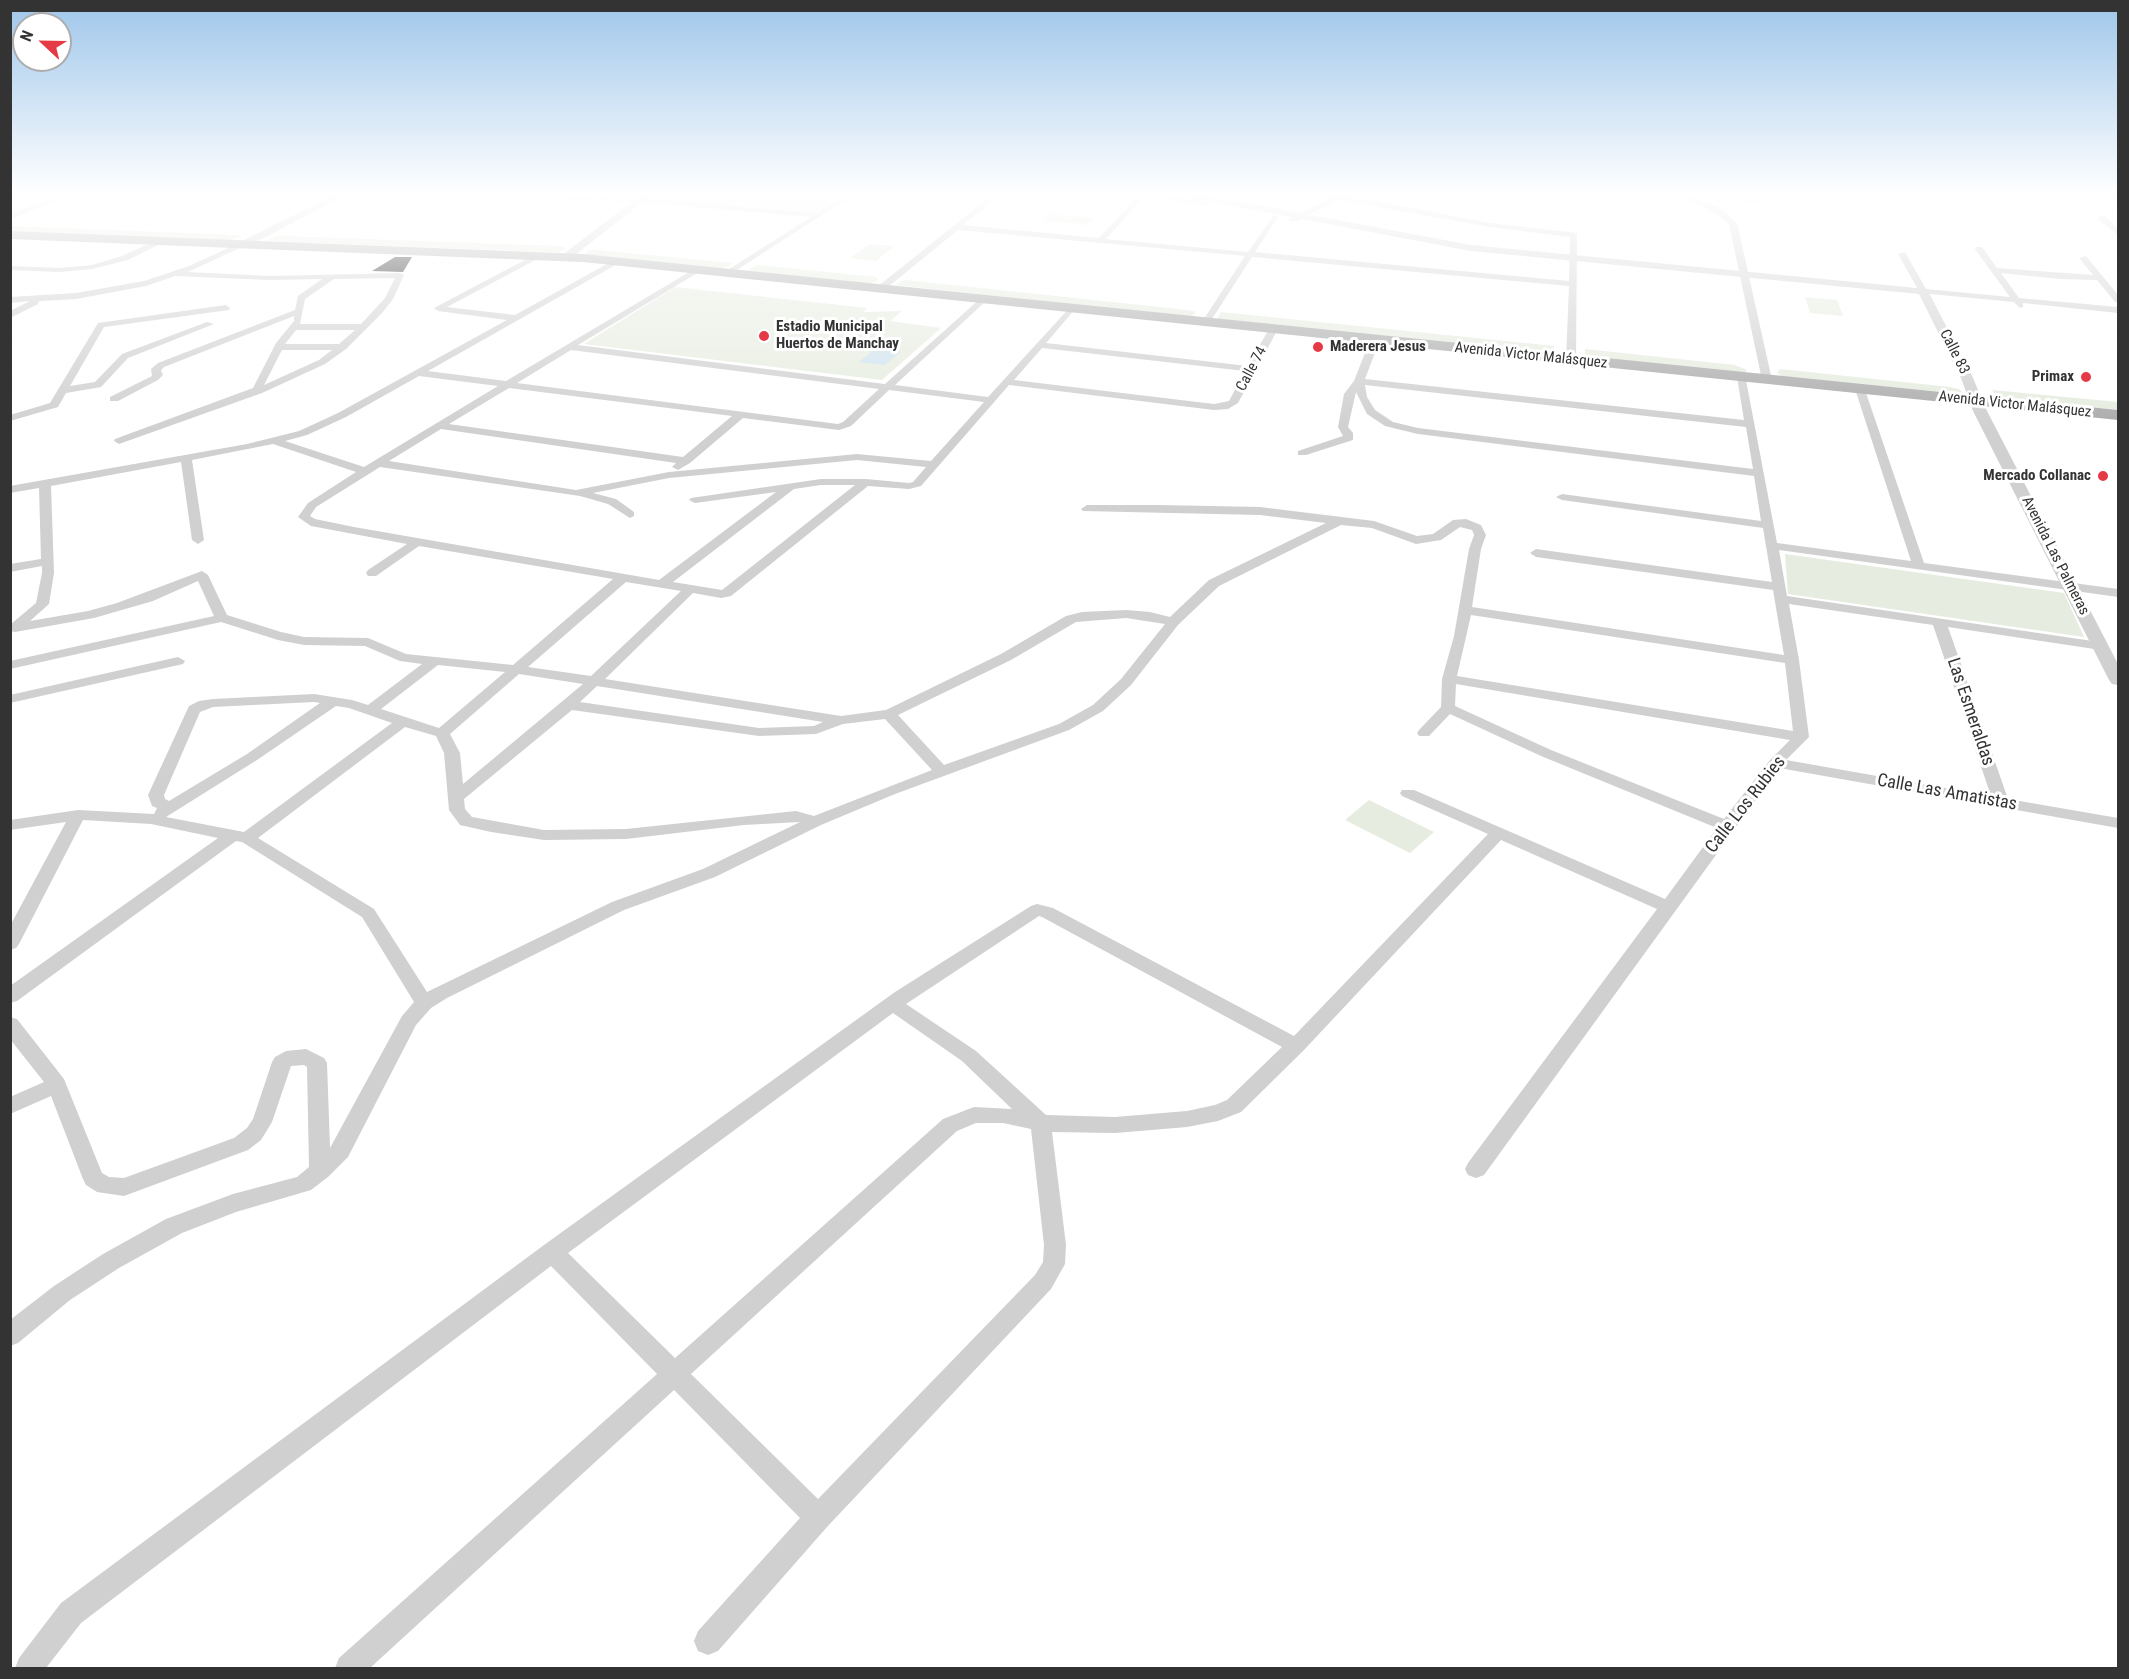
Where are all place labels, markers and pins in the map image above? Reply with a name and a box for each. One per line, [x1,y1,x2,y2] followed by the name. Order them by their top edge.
[776,318,899,353] place label: Estadio Municipal Huertos de Manchay
[757,329,771,343] marker: Estadio Municipal Huertos de Manchay
[1330,338,1426,356] place label: Maderera Jesus
[1311,340,1325,354] marker: Maderera Jesus
[2032,368,2074,386] place label: Primax
[2079,370,2093,384] marker: Primax
[1983,467,2091,485] place label: Mercado Collanac
[2096,469,2110,483] marker: Mercado Collanac

